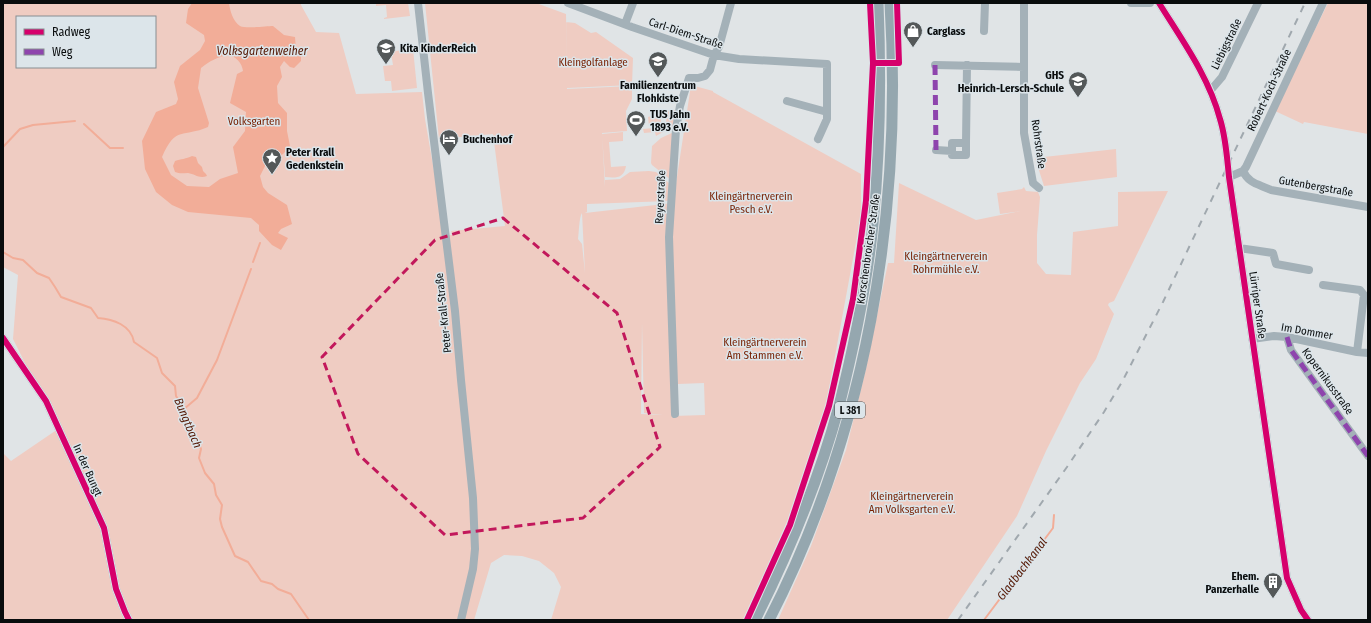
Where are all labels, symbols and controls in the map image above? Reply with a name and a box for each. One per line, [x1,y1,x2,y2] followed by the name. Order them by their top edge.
[647,15,725,52] street label: Carl-Diem-Straße
[16,16,156,68] legend
[1208,17,1244,72] street label: Liebigstraße
[902,20,924,48] shop icon: Carglass
[52,25,91,39] text: Radweg
[927,25,966,38] place label: Carglass
[375,37,397,65] school or university icon: Kita KinderReich
[400,42,477,55] place label: Kita KinderReich
[216,44,308,58] water label: Volksgartenweiher
[52,45,73,59] text: Weg
[1245,47,1294,133] street label: Robert-Koch-Straße
[647,50,669,78] school or university icon: Familienzentrum Flohkiste
[558,56,628,69] park label: Kleingolfanlage
[958,69,1064,95] place label: GHS Heinrich-Lersch-Schule
[1067,70,1089,98] school or university icon: GHS Heinrich-Lersch-Schule
[620,79,696,105] place label: Familienzentrum Flohkiste
[650,108,690,134] place label: TUS Jahn 1893 e.V.
[625,109,647,137] sports icon: TUS Jahn 1893 e.V.
[228,115,280,128] park label: Volksgarten
[1029,119,1048,170] street label: Rohrstraße
[438,128,460,156] hotel icon: Buchenhof
[463,133,513,146] place label: Buchenhof
[286,146,344,172] place label: Peter Krall Gedenkstein
[261,147,283,175] place icon: Peter Krall Gedenkstein
[653,170,668,224] street label: Reyerstraße
[1278,174,1354,199] street label: Gutenbergstraße
[709,190,793,216] park label: Kleingärtnerverein Pesch e.V.
[854,193,883,305] street label: Korschenbroicher Straße
[904,250,988,276] park label: Kleingärtnerverein Rohrmühle e.V.
[1246,271,1269,340] street label: Lürriper Straße
[433,272,454,354] street label: Peter-Krall-Straße
[1280,321,1334,342] street label: Im Dommer
[723,336,807,362] park label: Kleingärtnerverein Am Stammen e.V.
[1299,345,1356,417] street label: Kopernikusstraße
[171,396,205,450] water label: Bungtbach
[835,402,865,418] road number: L 381
[70,442,105,498] street label: In der Bungt
[869,490,955,516] park label: Kleingärtnerverein Am Volksgarten e.V.
[994,535,1050,603] water label: Gladbachkanal
[1206,570,1259,596] place label: Ehem. Panzerhalle
[1262,571,1284,599] building icon: Ehem. Panzerhalle

